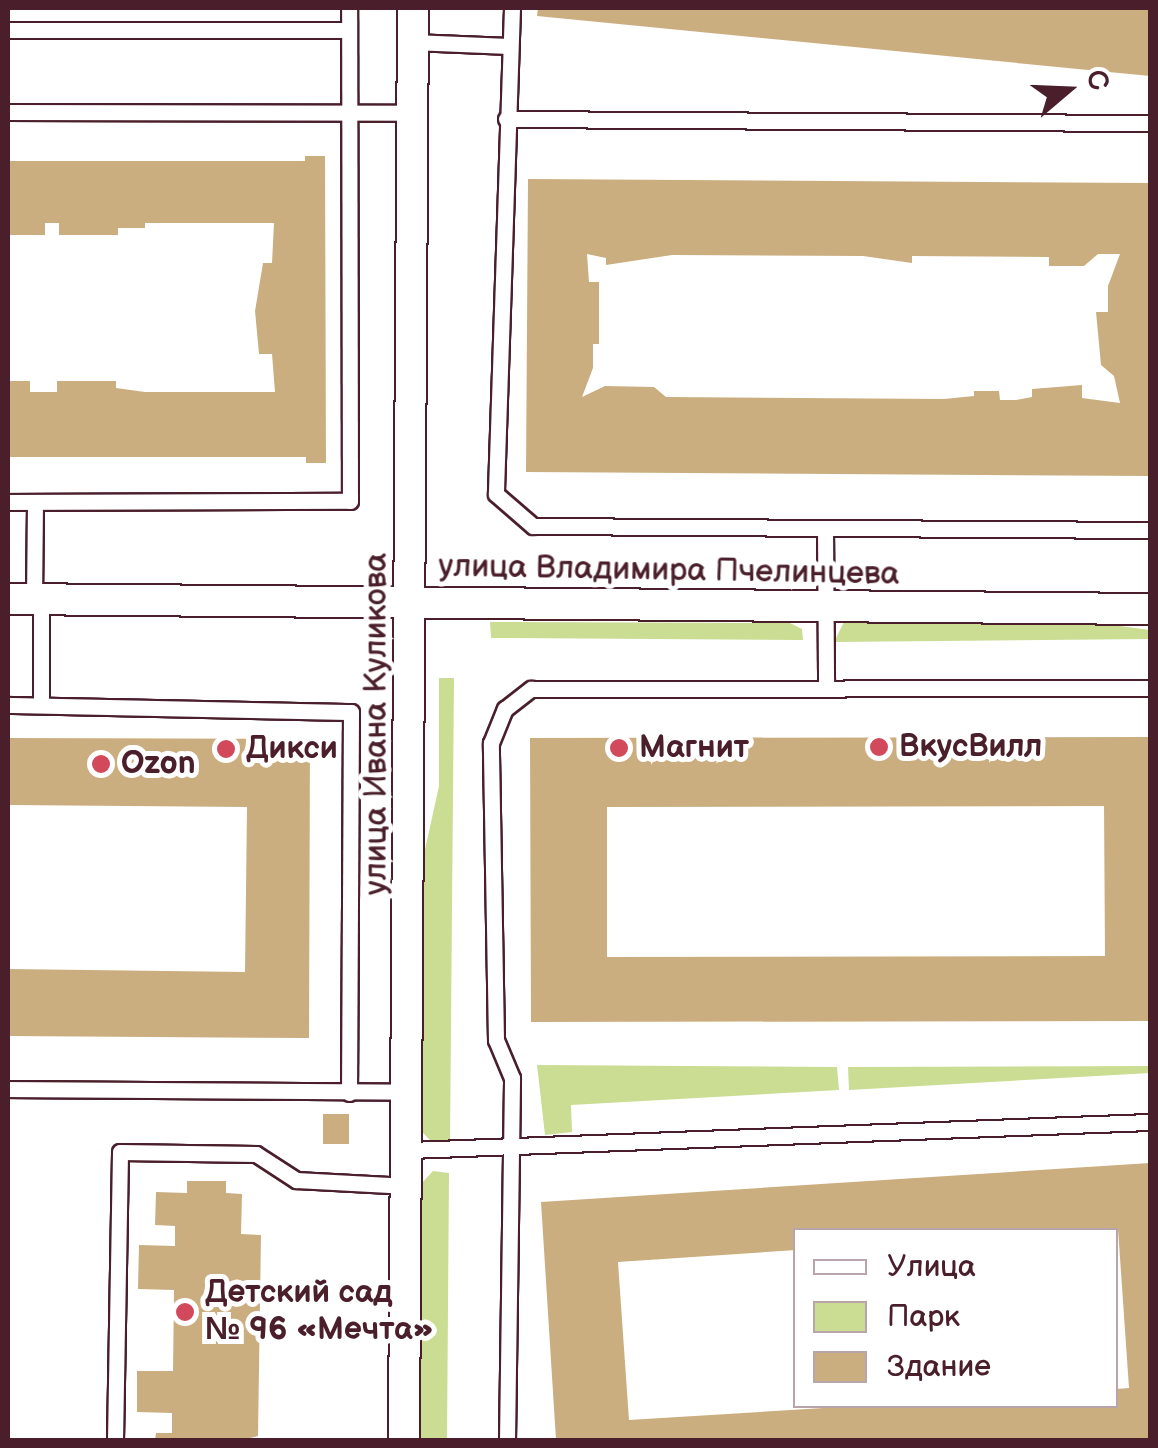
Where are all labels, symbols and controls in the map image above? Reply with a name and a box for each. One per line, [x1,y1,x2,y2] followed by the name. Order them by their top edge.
[1018,40,1118,140] north arrow
[1078,65,1116,95] text: С
[438,548,900,594] street label: улица Владимира Пчелинцева
[358,553,396,895] street label: улица Ивана Куликова
[899,728,1042,766] place label: ВкусВилл
[639,729,749,767] place label: Магнит
[246,730,338,768] place label: Дикси
[868,736,890,758] marker: ВкусВилл
[608,737,630,759] marker: Магнит
[215,738,237,760] marker: Дикси
[121,745,196,783] place label: Ozon
[90,753,112,775] marker: Ozon
[793,1228,1118,1408] legend
[887,1249,976,1285] text: Улица
[205,1275,434,1350] place label: Детский сад № 96 «Мечта»
[887,1299,960,1335] text: Парк
[174,1301,196,1323] marker: Детский сад № 96 «Мечта»
[887,1349,991,1385] text: Здание

